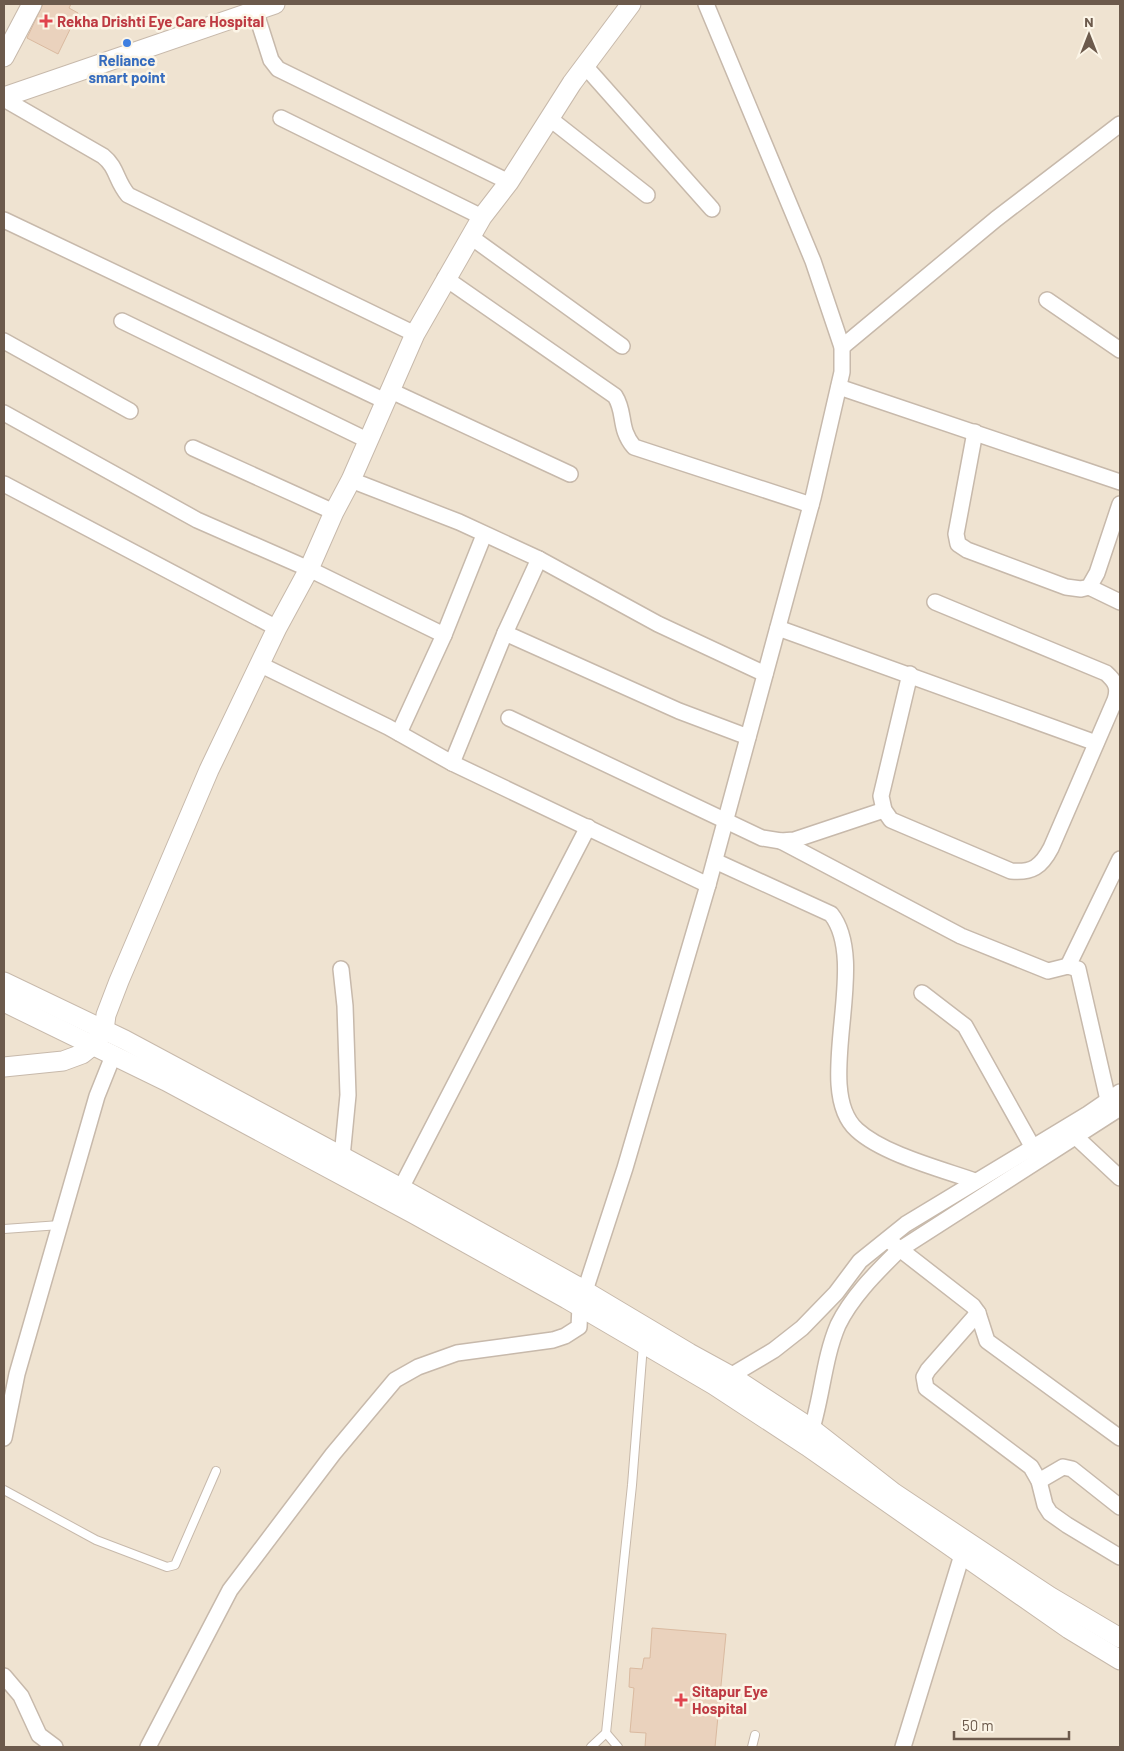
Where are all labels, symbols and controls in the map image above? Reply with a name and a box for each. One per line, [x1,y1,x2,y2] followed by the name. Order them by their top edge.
[1064,10,1114,60] north arrow
[57,12,264,30] place label: Rekha Drishti Eye Care Hospital
[1084,13,1094,30] text: N
[39,14,53,28] marker: Rekha Drishti Eye Care Hospital
[121,37,133,49] marker: Reliance smart point
[88,51,166,86] place label: Reliance smart point
[692,1682,768,1717] place label: Sitapur Eye Hospital
[674,1693,688,1707] marker: Sitapur Eye Hospital
[954,1708,1069,1740] scale bar
[962,1716,994,1734] text: 50 m

